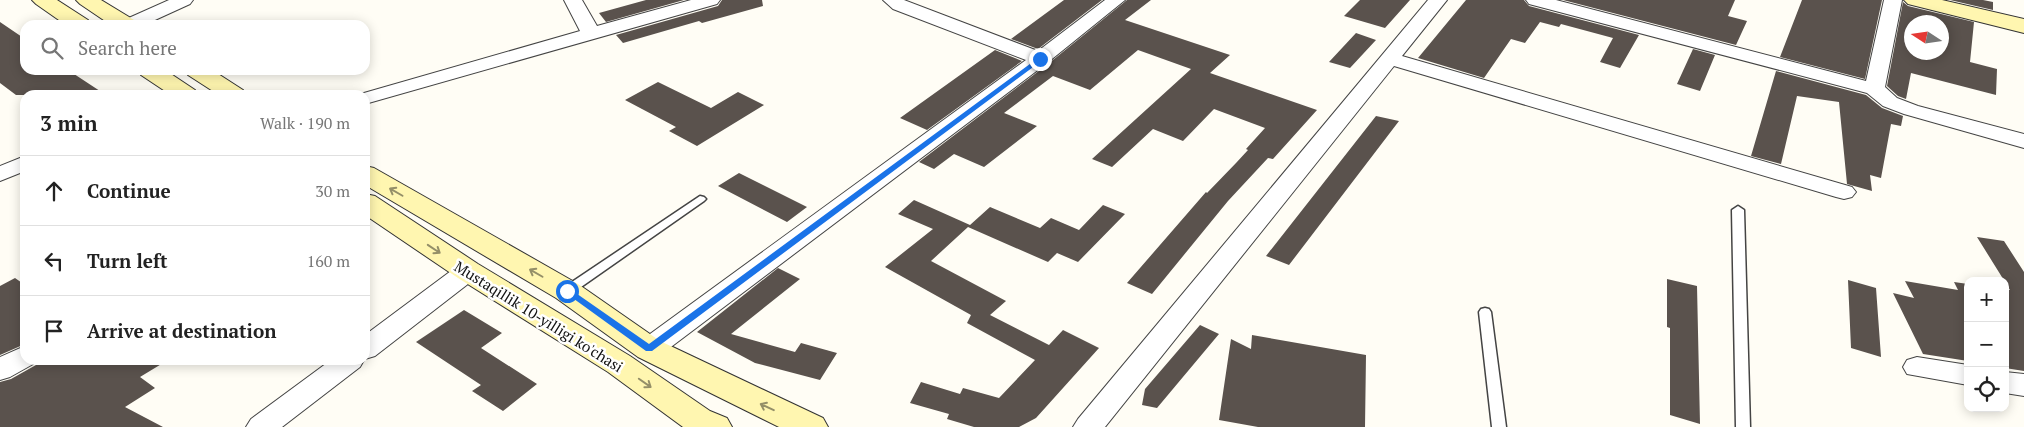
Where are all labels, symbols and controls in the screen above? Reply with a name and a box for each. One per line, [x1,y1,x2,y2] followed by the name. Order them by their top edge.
[1904,15,1949,60] north arrow
[20,20,370,75] search box
[38,34,66,62] icon: search
[78,35,177,60] text: Search here
[1029,48,1052,71] route end
[40,109,97,137] text: 3 min
[260,112,350,134] text: Walk · 190 m
[40,177,68,205] icon: ahead
[87,178,171,203] text: Continue
[315,180,350,202] text: 30 m
[389,186,403,196] one-way arrow
[427,244,441,254] one-way arrow
[40,247,68,275] icon: left
[87,248,168,273] text: Turn left
[307,250,350,272] text: 160 m
[451,256,627,376] street label: Mustaqillik 10-yilligi ko'chasi
[530,267,544,277] one-way arrow
[1964,277,2009,412] map controls
[1964,277,2009,322] button: +
[556,280,579,303] route start
[40,317,68,345] icon: arrive
[87,318,276,343] text: Arrive at destination
[1964,322,2009,367] button: −
[1964,367,2009,412] button: locate
[638,378,652,388] one-way arrow
[760,401,775,411] one-way arrow

